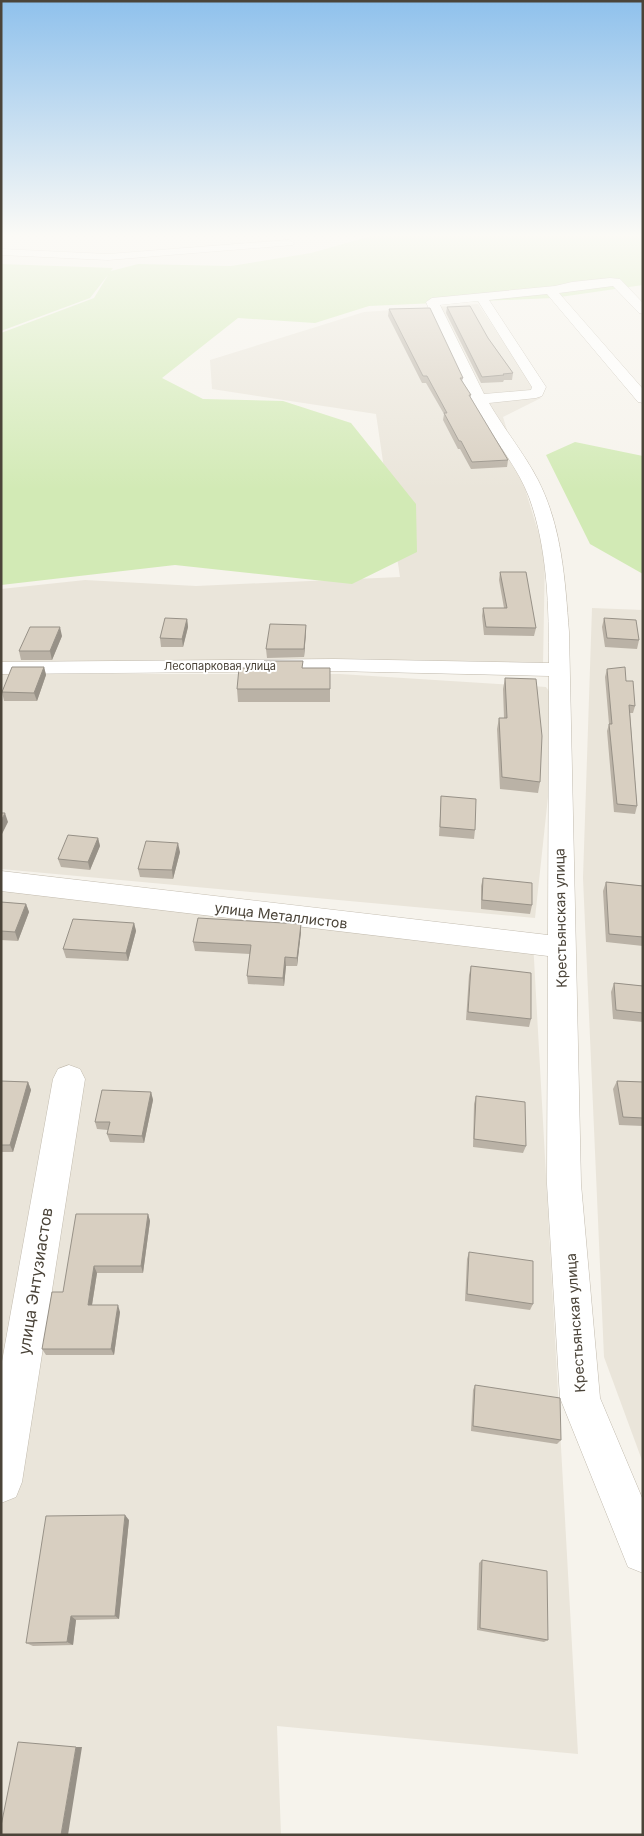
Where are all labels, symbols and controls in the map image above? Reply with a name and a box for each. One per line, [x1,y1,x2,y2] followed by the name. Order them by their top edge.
[164,659,276,673] street label: Лесопарковая улица
[550,848,570,988] street label: Крестьянская улица
[214,898,349,932] street label: улица Металлистов
[13,1206,57,1356] street label: улица Энтузиастов
[562,1253,588,1393] street label: Крестьянская улица

